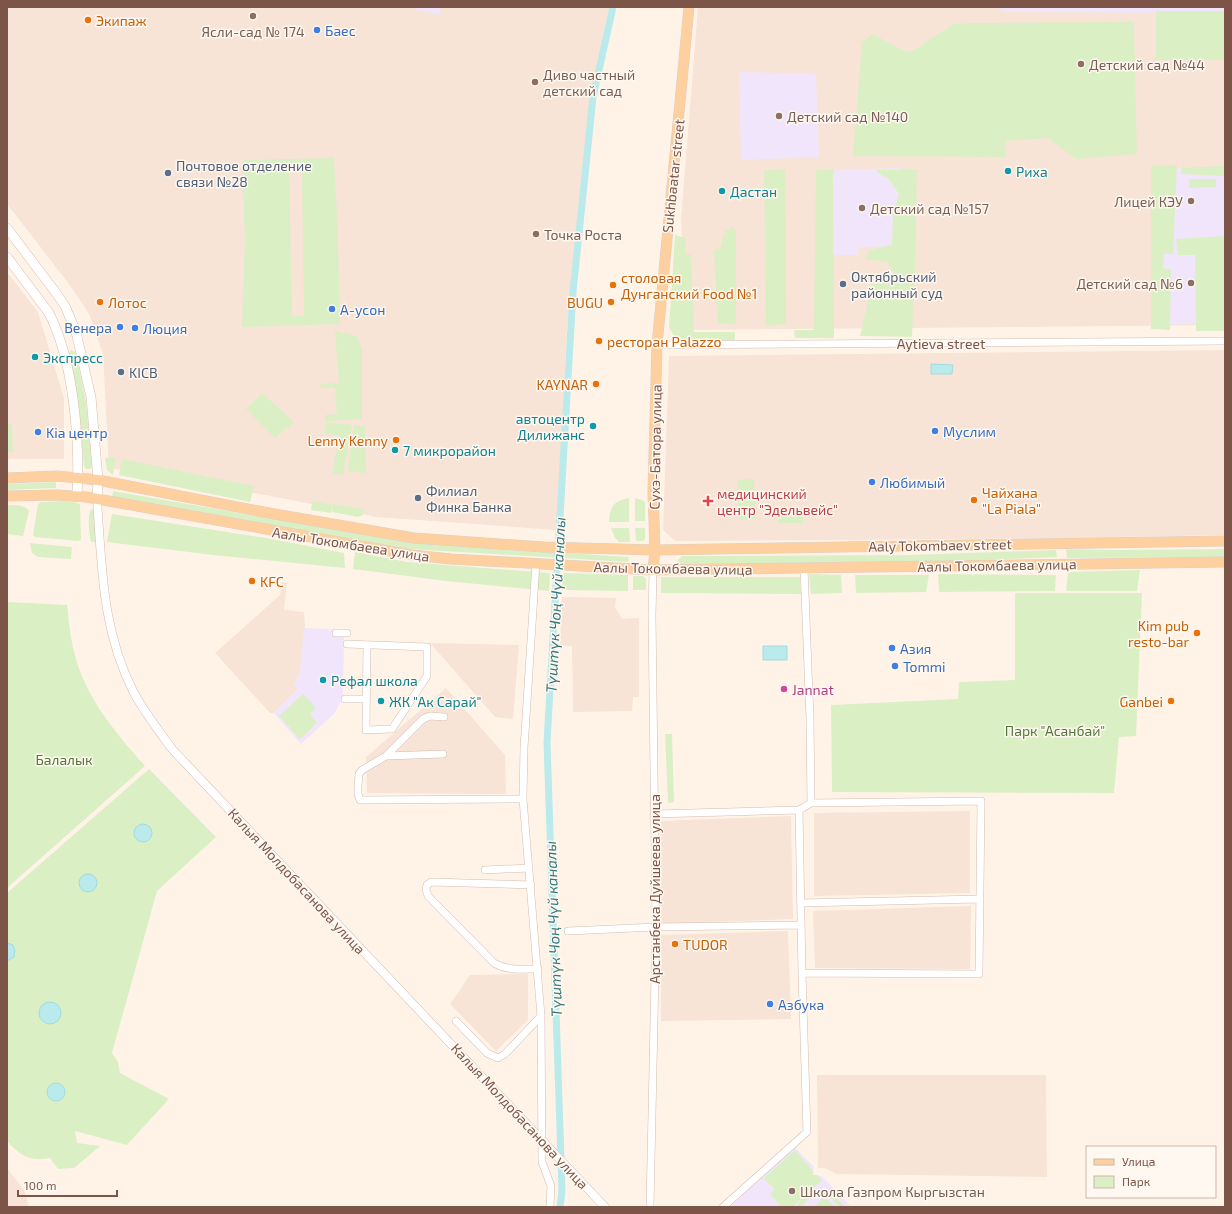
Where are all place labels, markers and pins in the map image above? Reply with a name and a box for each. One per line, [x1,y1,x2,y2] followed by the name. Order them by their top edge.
[248,11,258,21] marker: Ясли-сад № 174
[96,12,147,29] place label: Экипаж
[83,15,93,25] marker: Экипаж
[325,22,356,39] place label: Баес
[201,23,305,40] place label: Ясли-сад № 174
[312,25,322,35] marker: Баес
[1089,56,1205,73] place label: Детский сад №44
[1076,59,1086,69] marker: Детский сад №44
[543,66,635,99] place label: Диво частный детский сад
[530,77,540,87] marker: Диво частный детский сад
[787,108,908,125] place label: Детский сад №140
[774,111,784,121] marker: Детский сад №140
[176,157,312,190] place label: Почтовое отделение связи №28
[1016,163,1048,180] place label: Риха
[1003,166,1013,176] marker: Риха
[163,168,173,178] marker: Почтовое отделение связи №28
[730,183,777,200] place label: Дастан
[717,186,727,196] marker: Дастан
[1114,193,1183,210] place label: Лицей КЭУ
[1186,196,1196,206] marker: Лицей КЭУ
[870,200,989,217] place label: Детский сад №157
[857,203,867,213] marker: Детский сад №157
[544,226,622,243] place label: Точка Роста
[531,229,541,239] marker: Точка Роста
[851,268,943,301] place label: Октябрьский районный суд
[621,269,757,302] place label: столовая Дунганский Food №1
[1076,275,1183,292] place label: Детский сад №6
[1186,278,1196,288] marker: Детский сад №6
[838,279,848,289] marker: Октябрьский районный суд
[608,280,618,290] marker: столовая Дунганский Food №1
[108,294,147,311] place label: Лотос
[567,294,603,311] place label: BUGU
[95,297,105,307] marker: Лотос
[606,297,616,307] marker: BUGU
[340,301,385,318] place label: А-усон
[327,304,337,314] marker: А-усон
[64,319,112,336] place label: Венера
[143,320,187,337] place label: Люция
[115,322,125,332] marker: Венера
[130,323,140,333] marker: Люция
[607,333,722,350] place label: ресторан Palazzo
[594,336,604,346] marker: ресторан Palazzo
[43,349,103,366] place label: Экспресс
[30,352,40,362] marker: Экспресс
[129,364,158,381] place label: KICB
[116,367,126,377] marker: KICB
[537,376,588,393] place label: KAYNAR
[591,379,601,389] marker: KAYNAR
[516,410,585,443] place label: автоцентр Дилижанс
[588,421,598,431] marker: автоцентр Дилижанс
[943,423,996,440] place label: Муслим
[46,424,108,441] place label: Kia центр
[930,426,940,436] marker: Муслим
[33,427,43,437] marker: Kia центр
[308,432,389,449] place label: Lenny Kenny
[391,435,401,445] marker: Lenny Kenny
[403,442,496,459] place label: 7 микрорайон
[390,445,400,455] marker: 7 микрорайон
[880,474,945,491] place label: Любимый
[867,477,877,487] marker: Любимый
[426,482,512,515] place label: Филиал Финка Банка
[982,484,1041,517] place label: Чайхана "La Piala"
[717,485,838,518] place label: медицинский центр "Эдельвейс"
[413,493,423,503] marker: Филиал Финка Банка
[702,495,714,507] marker: медицинский центр "Эдельвейс"
[969,495,979,505] marker: Чайхана "La Piala"
[260,573,284,590] place label: KFC
[247,576,257,586] marker: KFC
[1128,617,1189,650] place label: Kim pub resto-bar
[1192,628,1202,638] marker: Kim pub resto-bar
[900,640,931,657] place label: Азия
[887,643,897,653] marker: Азия
[903,658,946,675] place label: Tommi
[890,661,900,671] marker: Tommi
[331,672,418,689] place label: Рефал школа
[318,675,328,685] marker: Рефал школа
[792,681,834,698] place label: Jannat
[779,684,789,694] marker: Jannat
[389,693,481,710] place label: ЖК "Ак Сарай"
[1119,693,1163,710] place label: Ganbei
[376,696,386,706] marker: ЖК "Ак Сарай"
[1166,696,1176,706] marker: Ganbei
[683,936,728,953] place label: TUDOR
[670,939,680,949] marker: TUDOR
[778,996,824,1013] place label: Азбука
[765,999,775,1009] marker: Азбука
[800,1183,985,1200] place label: Школа Газпром Кыргызстан
[787,1186,797,1196] marker: Школа Газпром Кыргызстан

